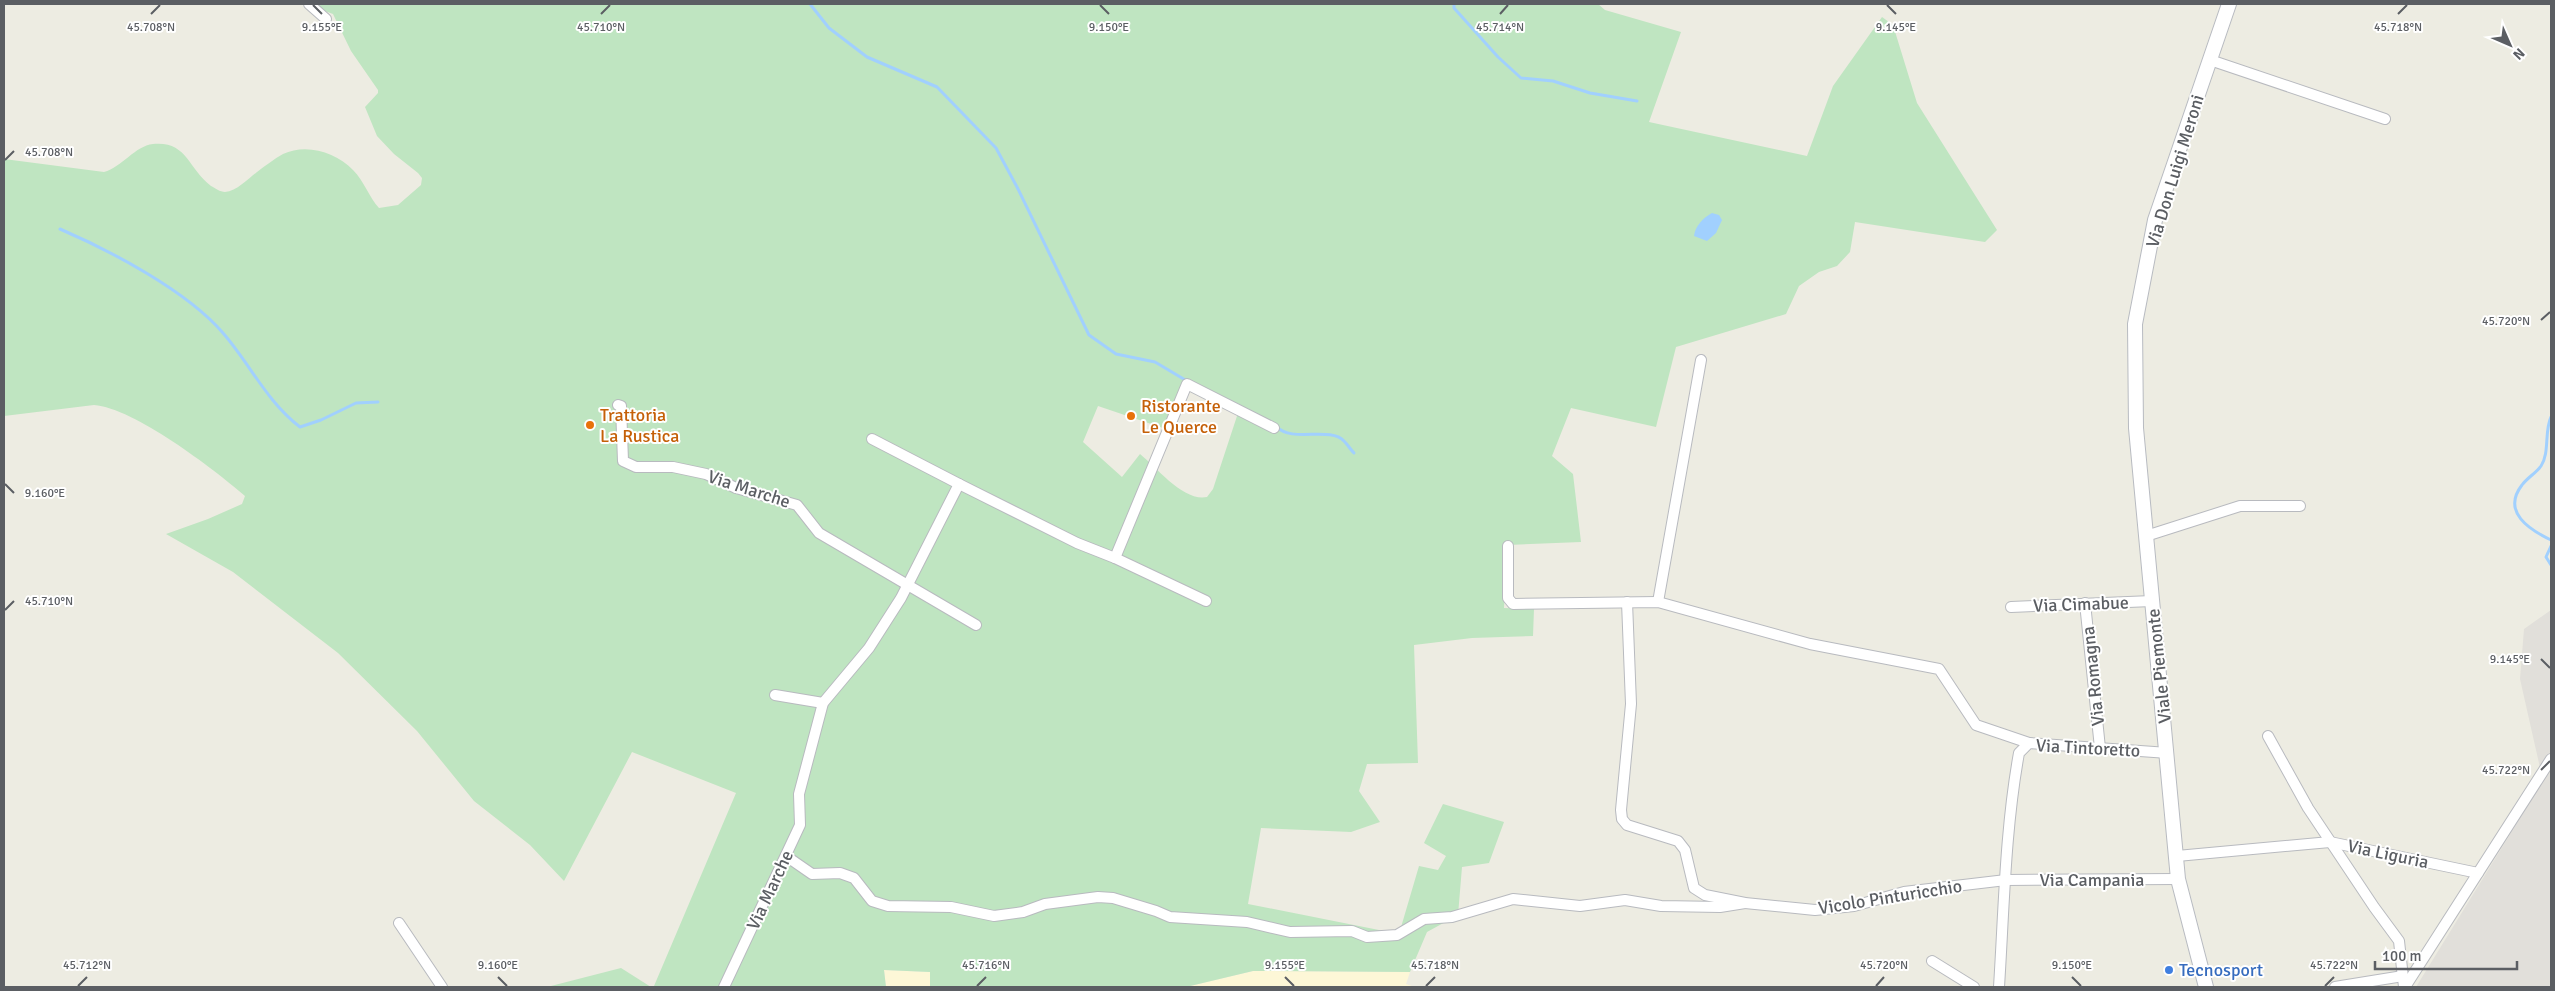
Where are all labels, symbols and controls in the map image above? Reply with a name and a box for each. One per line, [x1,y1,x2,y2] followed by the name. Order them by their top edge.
[127,20,175,35] text: 45.708°N
[302,20,342,35] text: 9.155°E
[577,20,625,35] text: 45.710°N
[1089,20,1129,35] text: 9.150°E
[1476,20,1524,35] text: 45.714°N
[1876,20,1916,35] text: 9.145°E
[2374,20,2422,35] text: 45.718°N
[2485,20,2535,70] north arrow
[2509,44,2528,63] text: N
[2141,92,2209,250] street label: Via Don Luigi Meroni
[25,145,73,160] text: 45.708°N
[2482,314,2530,329] text: 45.720°N
[1141,395,1221,438] place label: Ristorante Le Querce
[600,404,679,447] place label: Trattoria La Rustica
[1125,410,1137,422] marker: Ristorante Le Querce
[584,419,596,431] marker: Trattoria La Rustica
[705,465,793,513] street label: Via Marche
[25,486,65,501] text: 9.160°E
[2033,591,2129,617] street label: Via Cimabue
[25,594,73,609] text: 45.710°N
[2142,608,2176,724] street label: Viale Piemonte
[2077,625,2109,727] street label: Via Romagna
[2490,652,2530,667] text: 9.145°E
[2035,734,2141,762] street label: Via Tintoretto
[2482,763,2530,778] text: 45.722°N
[2345,835,2431,873] street label: Via Liguria
[742,847,798,933] street label: Via Marche
[2039,869,2145,891] street label: Via Campania
[1817,875,1963,919] street label: Vicolo Pinturicchio
[2375,938,2518,970] scale bar
[2382,947,2422,965] text: 100 m
[63,958,111,973] text: 45.712°N
[478,958,518,973] text: 9.160°E
[962,958,1010,973] text: 45.716°N
[1265,958,1305,973] text: 9.155°E
[1411,958,1459,973] text: 45.718°N
[1860,958,1908,973] text: 45.720°N
[2052,958,2092,973] text: 9.150°E
[2310,958,2358,973] text: 45.722°N
[2179,959,2263,981] place label: Tecnosport
[2163,964,2175,976] marker: Tecnosport

